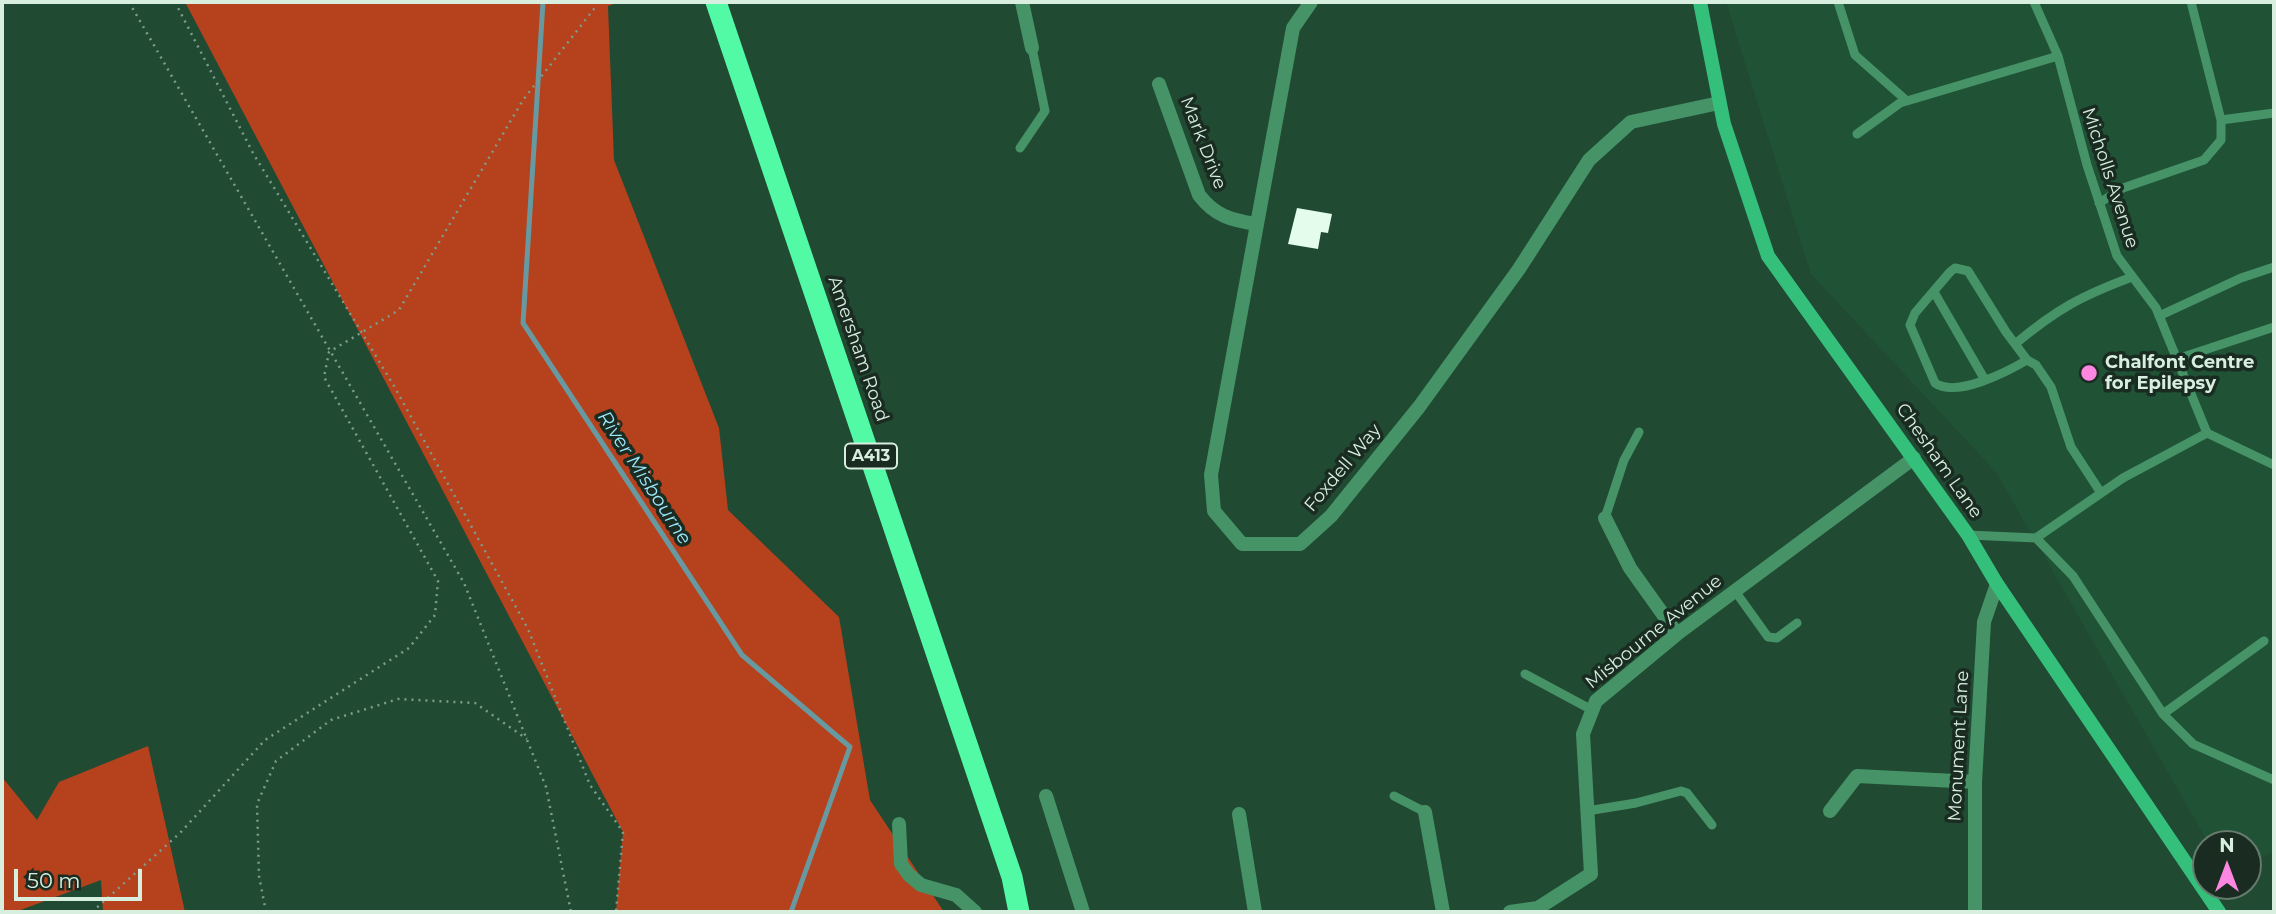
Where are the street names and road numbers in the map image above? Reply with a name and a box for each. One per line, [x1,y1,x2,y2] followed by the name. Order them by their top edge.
[1175,94,1231,192] street label: Mark Drive
[2077,105,2143,251] street label: Micholls Avenue
[823,273,893,425] street label: Amersham Road
[1891,399,1987,523] street label: Chesham Lane
[1300,420,1386,516] street label: Foxdell Way
[845,444,897,468] road number: A413
[1581,570,1727,694] street label: Misbourne Avenue
[1944,670,1974,822] street label: Monument Lane

